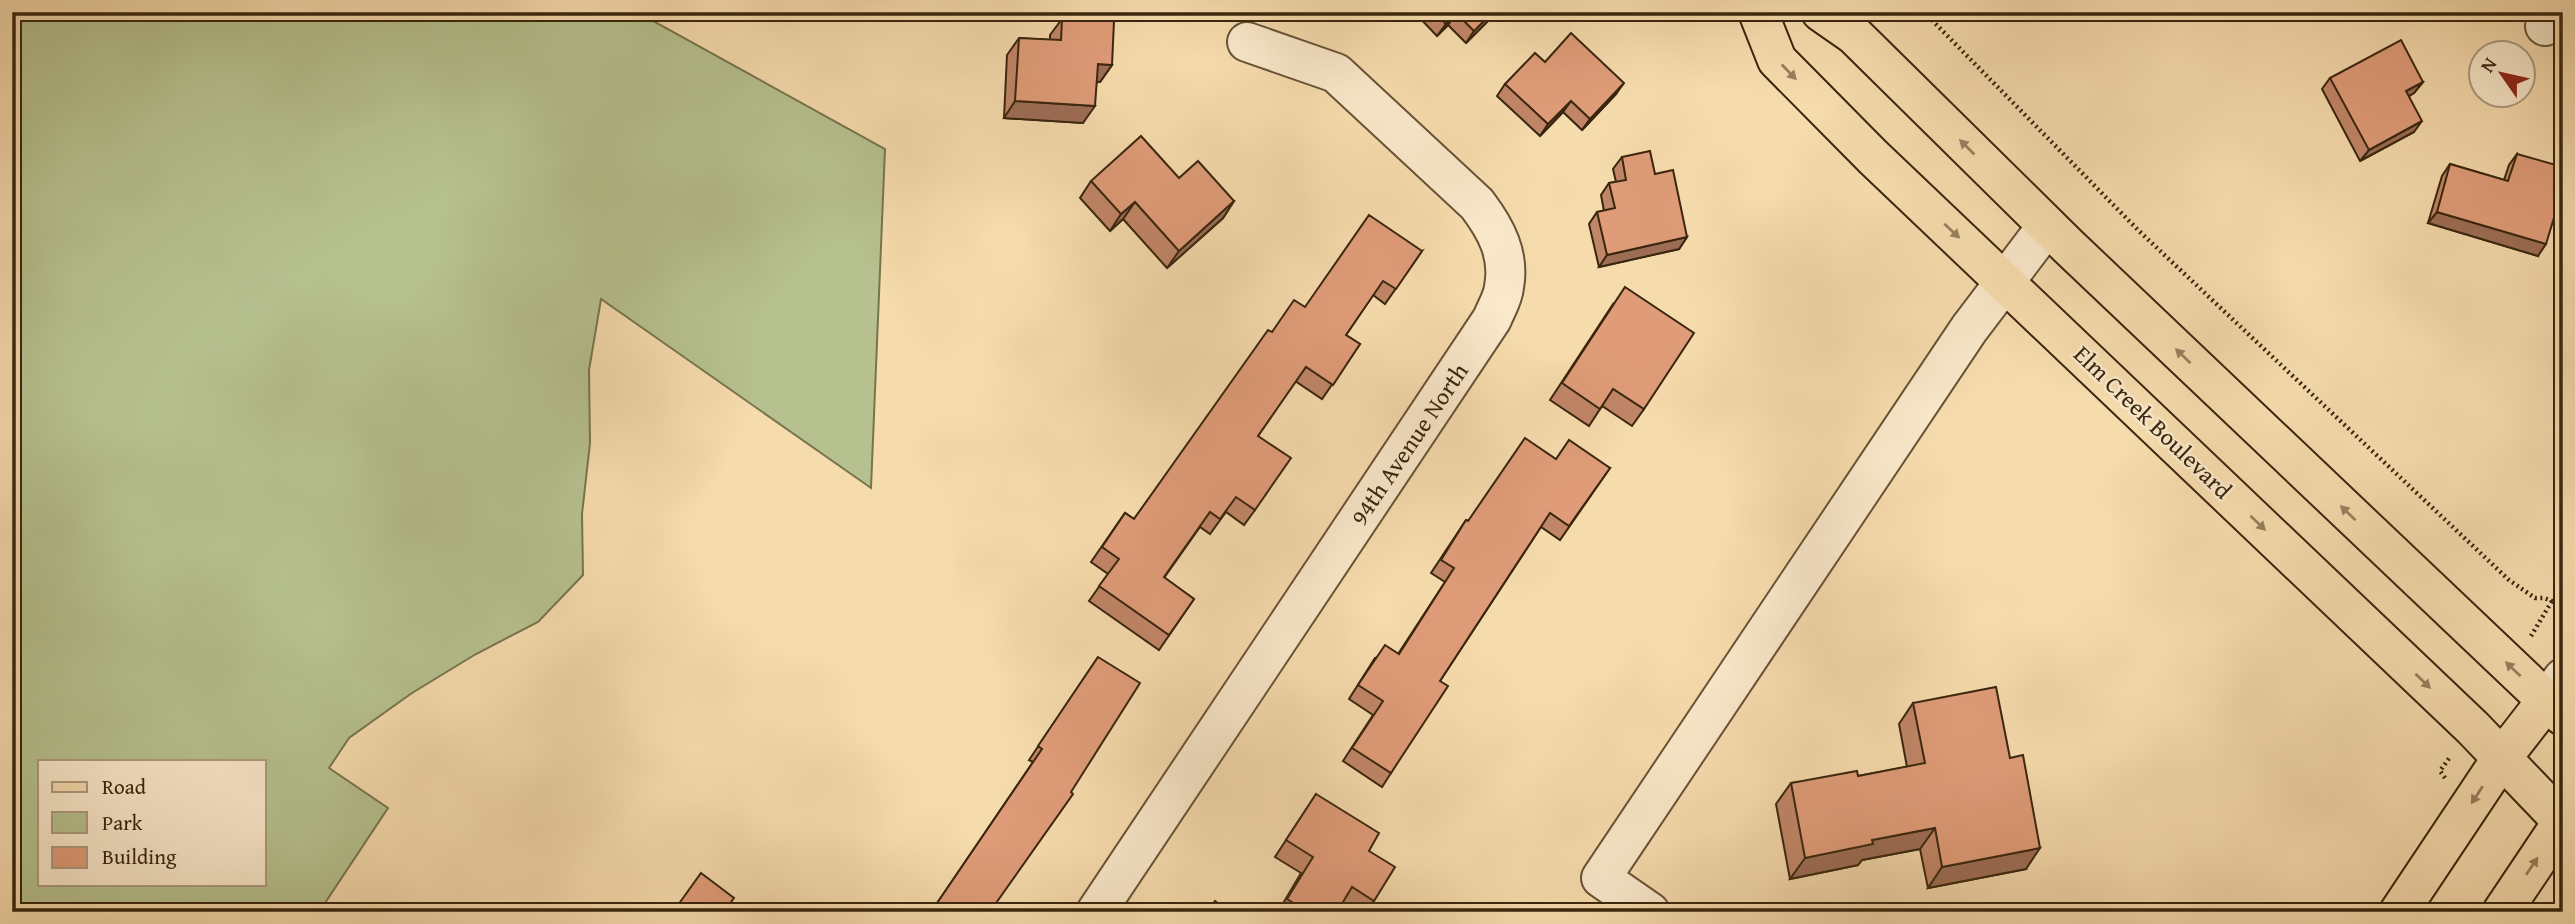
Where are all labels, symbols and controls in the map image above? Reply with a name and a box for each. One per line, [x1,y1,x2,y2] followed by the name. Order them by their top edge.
[2466,38,2536,108] north arrow
[2473,51,2503,78] text: N
[1781,63,1797,80] one-way arrow
[1959,139,1976,155] one-way arrow
[1943,223,1960,239] one-way arrow
[2066,337,2240,507] street label: Elm Creek Boulevard
[2174,348,2192,364] one-way arrow
[1342,355,1477,532] street label: 94th Avenue North
[2340,505,2357,521] one-way arrow
[2249,515,2266,531] one-way arrow
[2505,662,2522,678] one-way arrow
[2414,672,2431,689] one-way arrow
[38,760,266,886] legend
[102,771,147,802] text: Road
[2470,786,2484,804] one-way arrow
[102,807,143,838] text: Park
[102,841,177,872] text: Building
[2525,857,2539,875] one-way arrow

